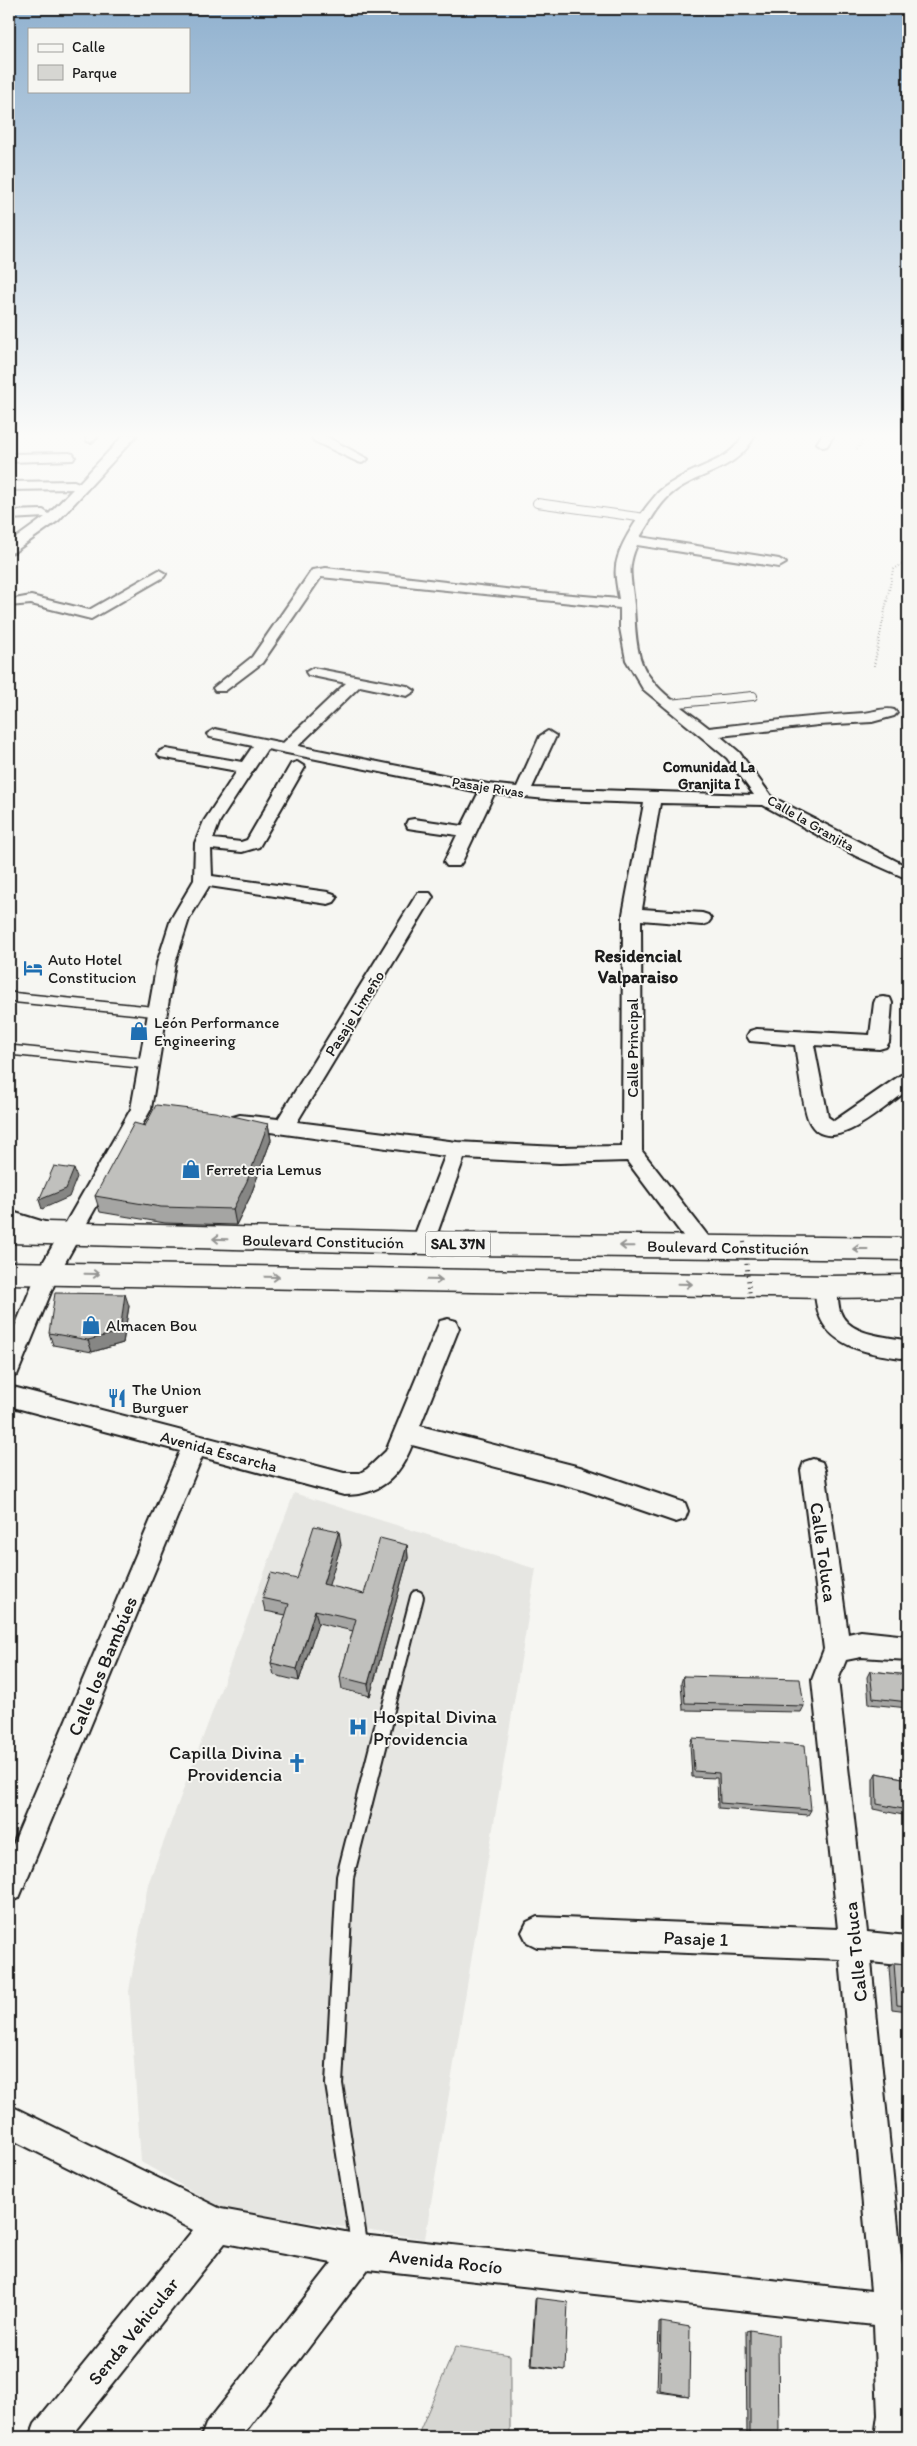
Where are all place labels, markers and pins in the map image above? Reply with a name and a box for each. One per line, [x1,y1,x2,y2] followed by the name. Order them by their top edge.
[48,950,136,987] place label: Auto Hotel Constitucion
[22,957,44,979] hotel icon: Auto Hotel Constitucion
[154,1013,279,1050] place label: León Performance Engineering
[128,1020,150,1042] shop icon: León Performance Engineering
[180,1158,202,1180] shop icon: Ferreteria Lemus
[206,1160,322,1179] place label: Ferreteria Lemus
[80,1314,102,1336] shop icon: Almacen Bou
[106,1316,197,1335] place label: Almacen Bou
[132,1380,201,1417] place label: The Union Burguer
[106,1387,128,1409] restaurant icon: The Union Burguer
[373,1705,497,1750] place label: Hospital Divina Providencia
[347,1716,369,1738] hospital icon: Hospital Divina Providencia
[169,1741,282,1786] place label: Capilla Divina Providencia
[286,1752,308,1774] church icon: Capilla Divina Providencia

